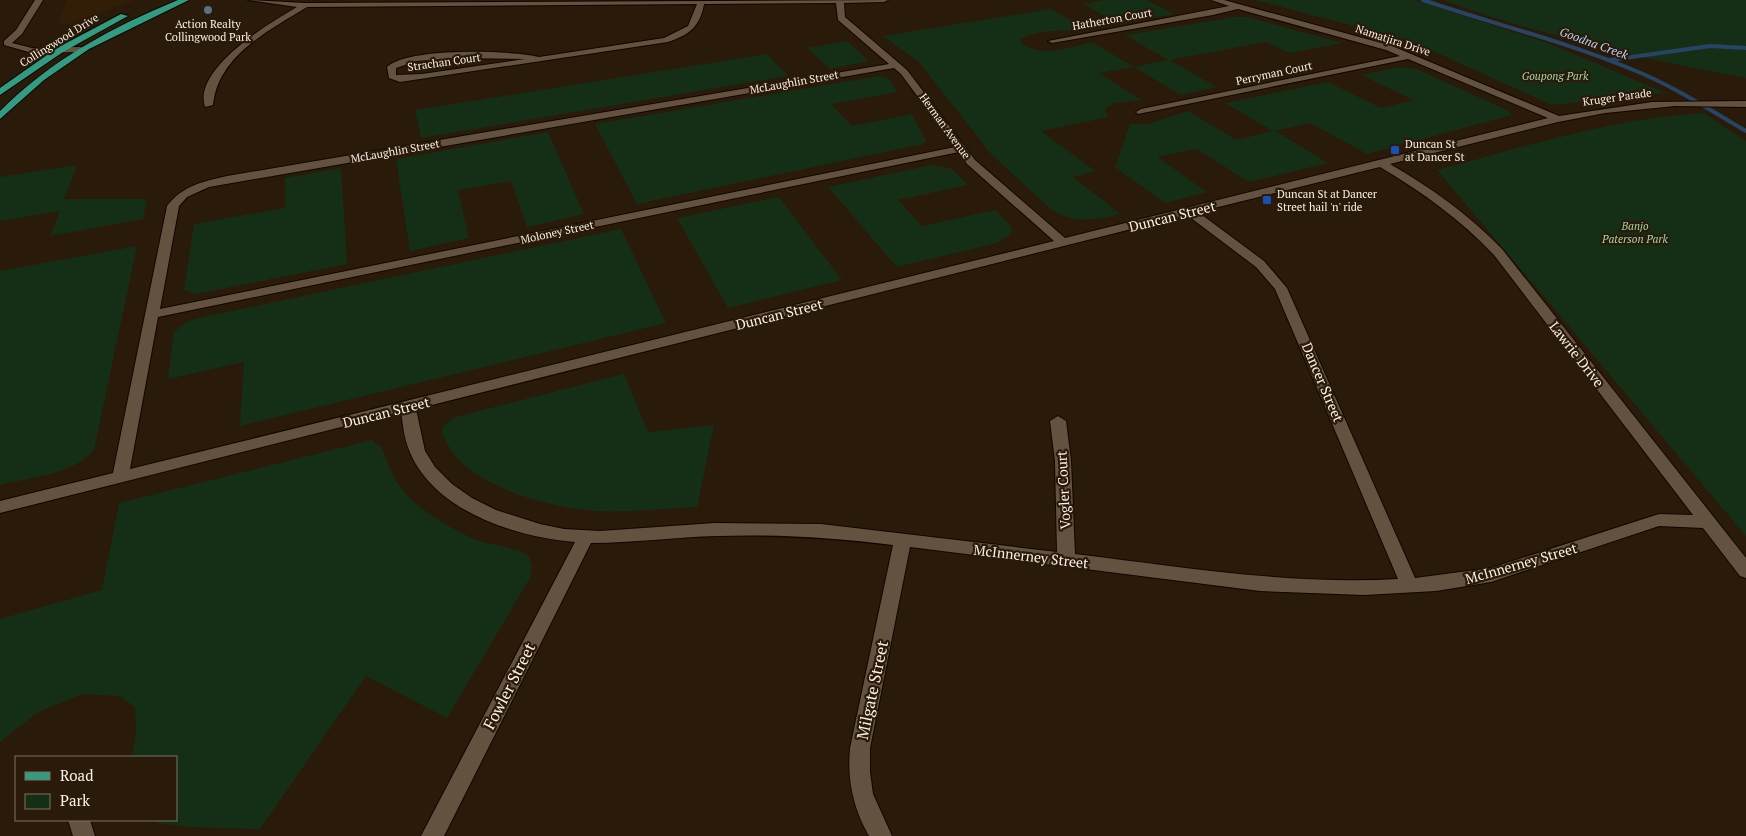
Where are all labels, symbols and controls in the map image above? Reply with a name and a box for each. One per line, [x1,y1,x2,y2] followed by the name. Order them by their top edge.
[202,4,214,16] marker: Action Realty Collingwood Park
[1071,5,1153,33] street label: Hatherton Court
[17,10,101,70] street label: Collingwood Drive
[165,17,251,44] place label: Action Realty Collingwood Park
[1354,21,1433,59] street label: Namatjira Drive
[1558,24,1630,62] water label: Goodna Creek
[407,50,481,74] street label: Strachan Court
[1235,58,1313,88] street label: Perryman Court
[748,67,840,97] street label: McLaughlin Street
[1522,69,1589,83] park label: Goupong Park
[1582,85,1653,109] street label: Kruger Parade
[916,90,974,162] street label: Herman Avenue
[349,136,441,166] street label: McLaughlin Street
[1405,137,1465,164] place label: Duncan St at Dancer St
[1389,144,1401,156] marker: Duncan St at Dancer St
[1277,187,1378,214] place label: Duncan St at Dancer Street hail 'n' ride
[1261,194,1273,206] marker: Duncan St at Dancer Street hail 'n' ride
[1127,196,1218,236] street label: Duncan Street
[519,217,595,247] street label: Moloney Street
[1601,219,1669,246] park label: Banjo Paterson Park
[734,294,825,334] street label: Duncan Street
[1545,317,1609,391] street label: Lawrie Drive
[1298,339,1349,425] street label: Dancer Street
[341,392,432,432] street label: Duncan Street
[1051,450,1075,530] street label: Vogler Court
[1463,538,1580,588] street label: McInnerney Street
[972,540,1090,573] street label: McInnerney Street
[851,638,893,741] street label: Milgate Street
[478,639,540,733] street label: Fowler Street
[15,756,178,821] legend
[60,765,93,785] text: Road
[60,790,90,810] text: Park

